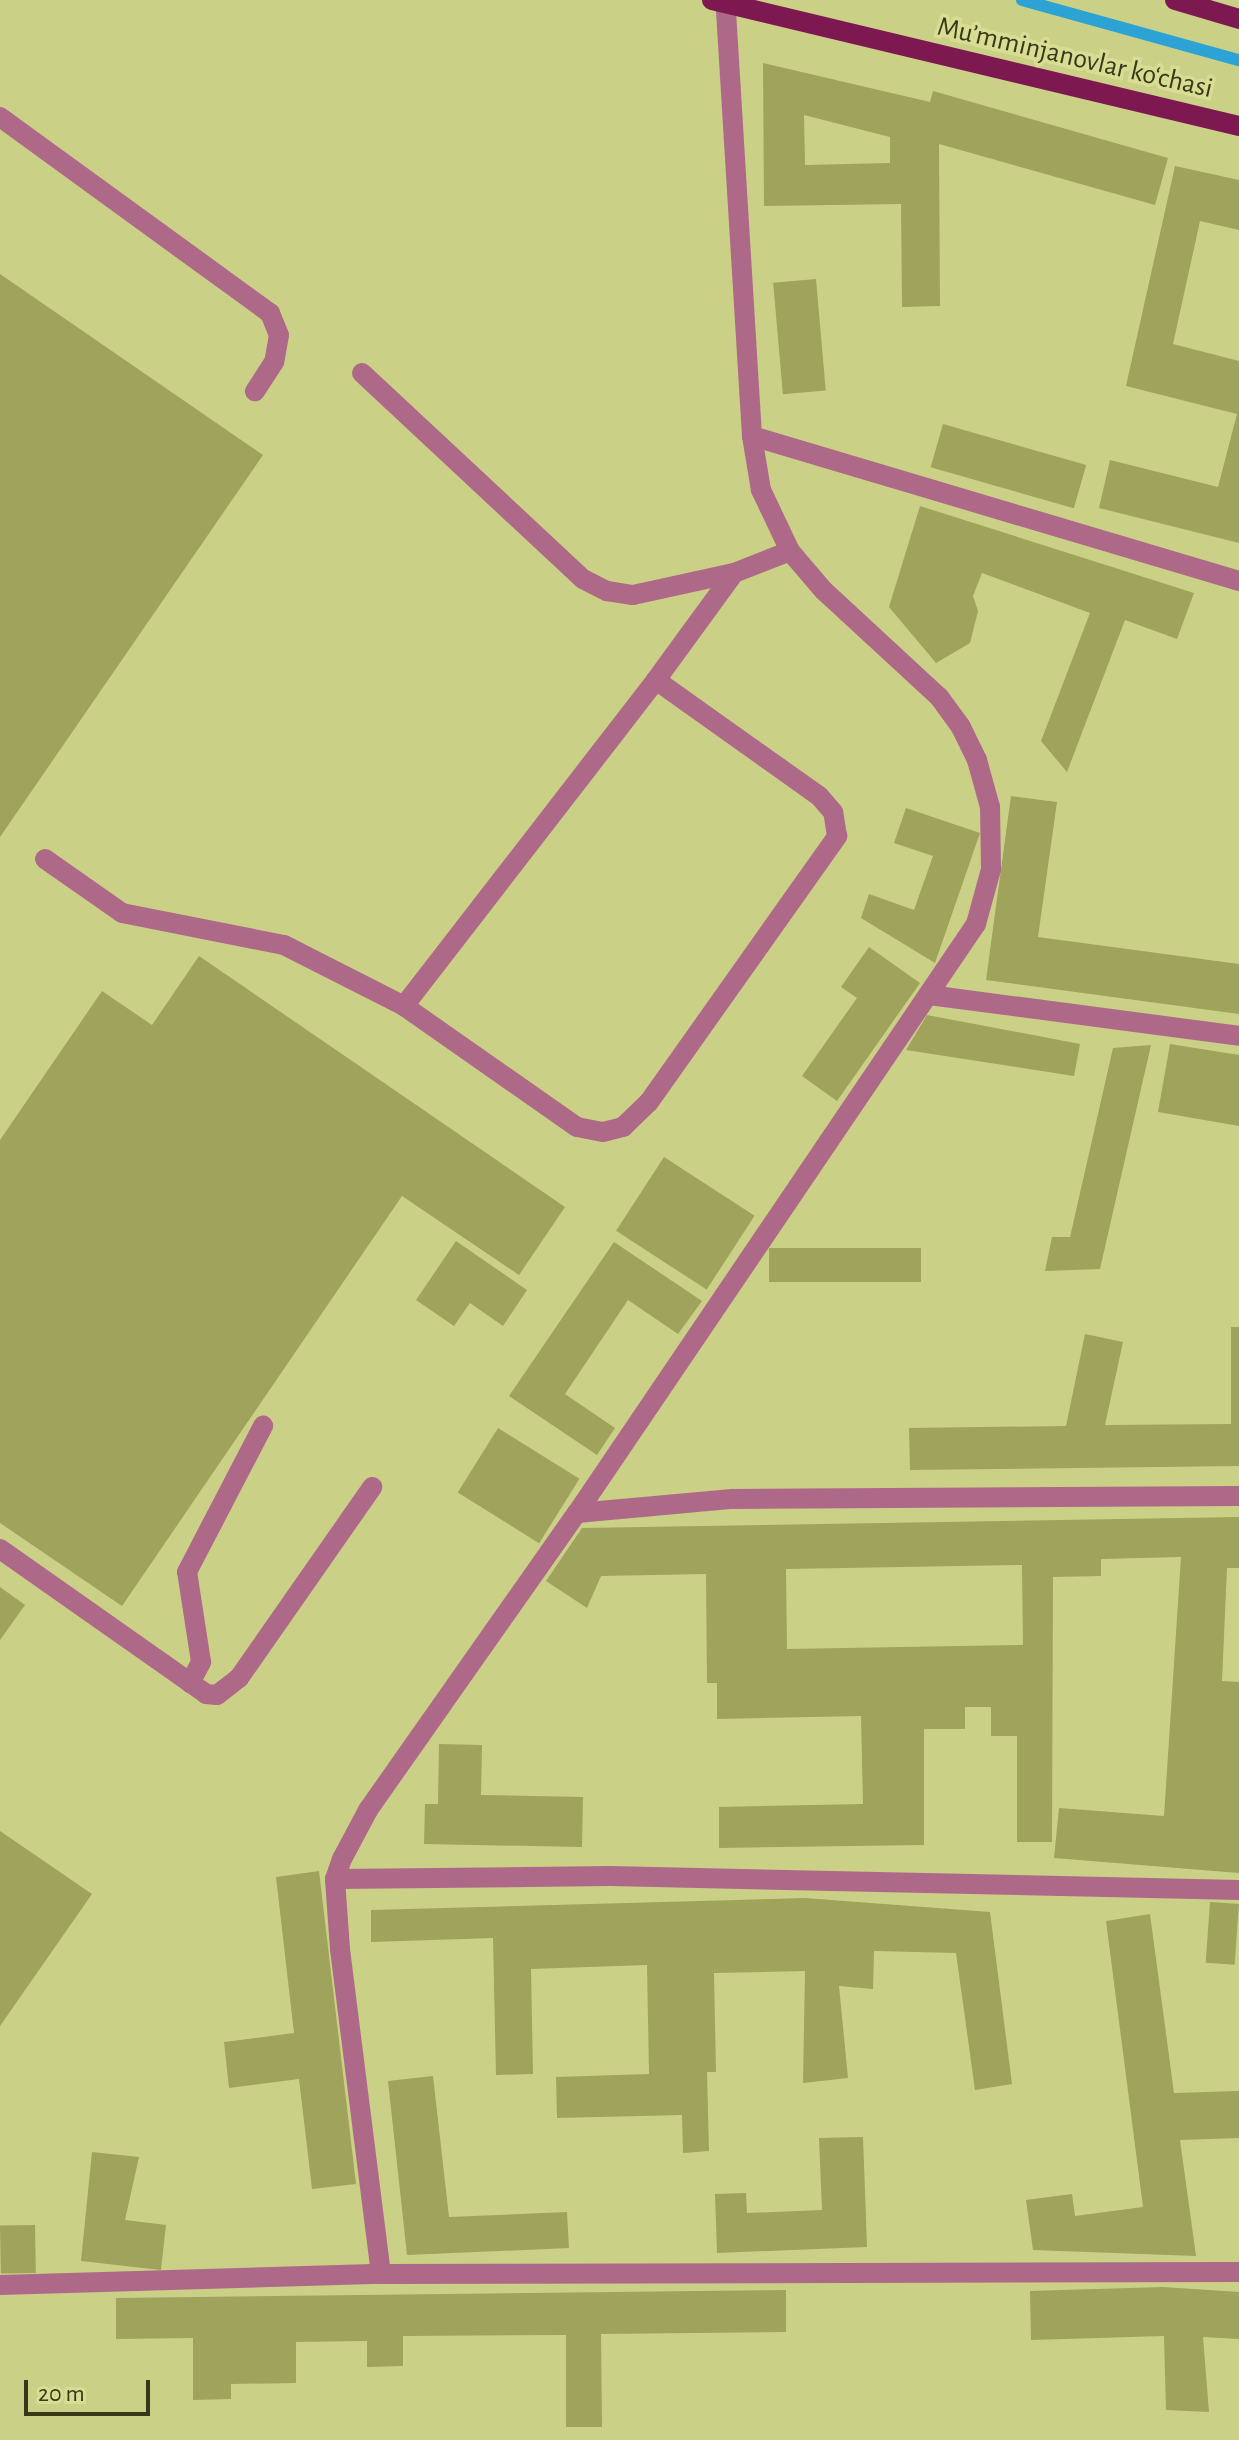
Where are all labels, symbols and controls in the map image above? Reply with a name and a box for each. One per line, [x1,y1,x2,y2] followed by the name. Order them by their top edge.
[934,10,1216,106] street label: Mu’mminjanovlar ko‘chasi
[28,2364,154,2414] scale bar
[38,2382,85,2406] text: 20 m

